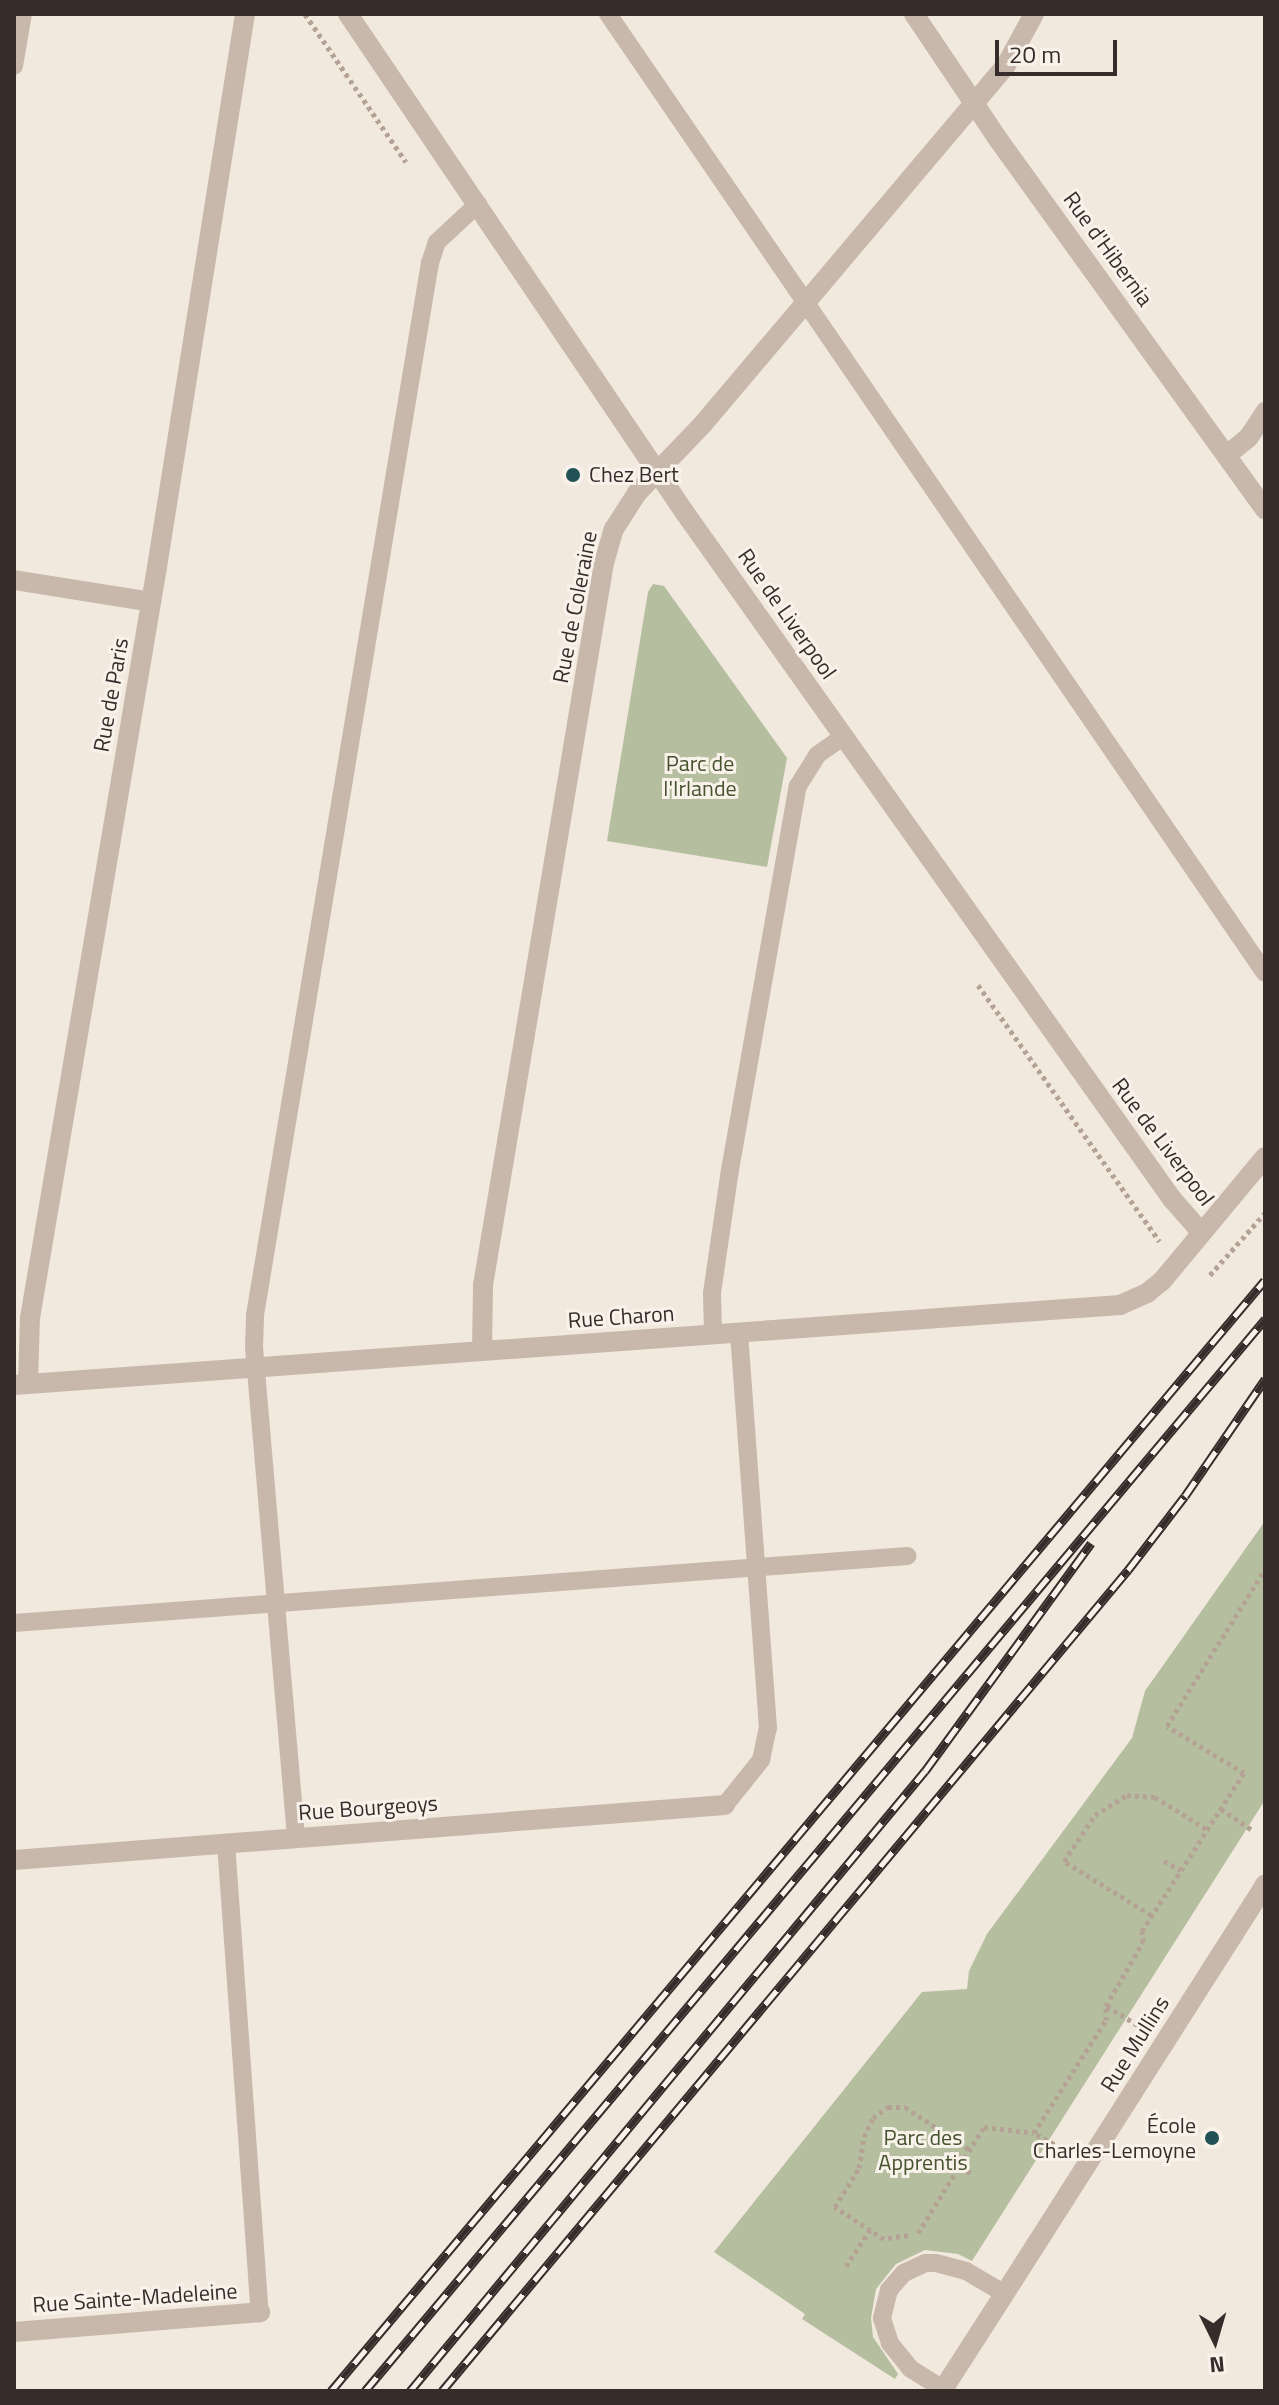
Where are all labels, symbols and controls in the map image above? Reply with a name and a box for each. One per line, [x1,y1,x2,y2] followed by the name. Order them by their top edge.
[999,24,1121,74] scale bar
[1009,36,1061,72] text: 20 m
[1058,187,1158,311] street label: Rue d'Hibernia
[589,462,679,488] place label: Chez Bert
[564,466,582,484] marker: Chez Bert
[547,529,603,685] street label: Rue de Coleraine
[732,544,842,684] street label: Rue de Liverpool
[88,636,134,754] street label: Rue de Paris
[663,750,737,802] park label: Parc de l'Irlande
[1106,1073,1220,1211] street label: Rue de Liverpool
[567,1300,675,1334] street label: Rue Charon
[297,1790,439,1826] street label: Rue Bourgeoys
[1095,1991,1175,2097] street label: Rue Mullins
[1033,2112,1196,2164] place label: École Charles-Lemoyne
[878,2124,968,2176] park label: Parc des Apprentis
[1203,2129,1221,2147] marker: École Charles-Lemoyne
[32,2278,238,2318] street label: Rue Sainte-Madeleine
[1175,2301,1255,2381] north arrow
[1208,2347,1226,2383] text: N

